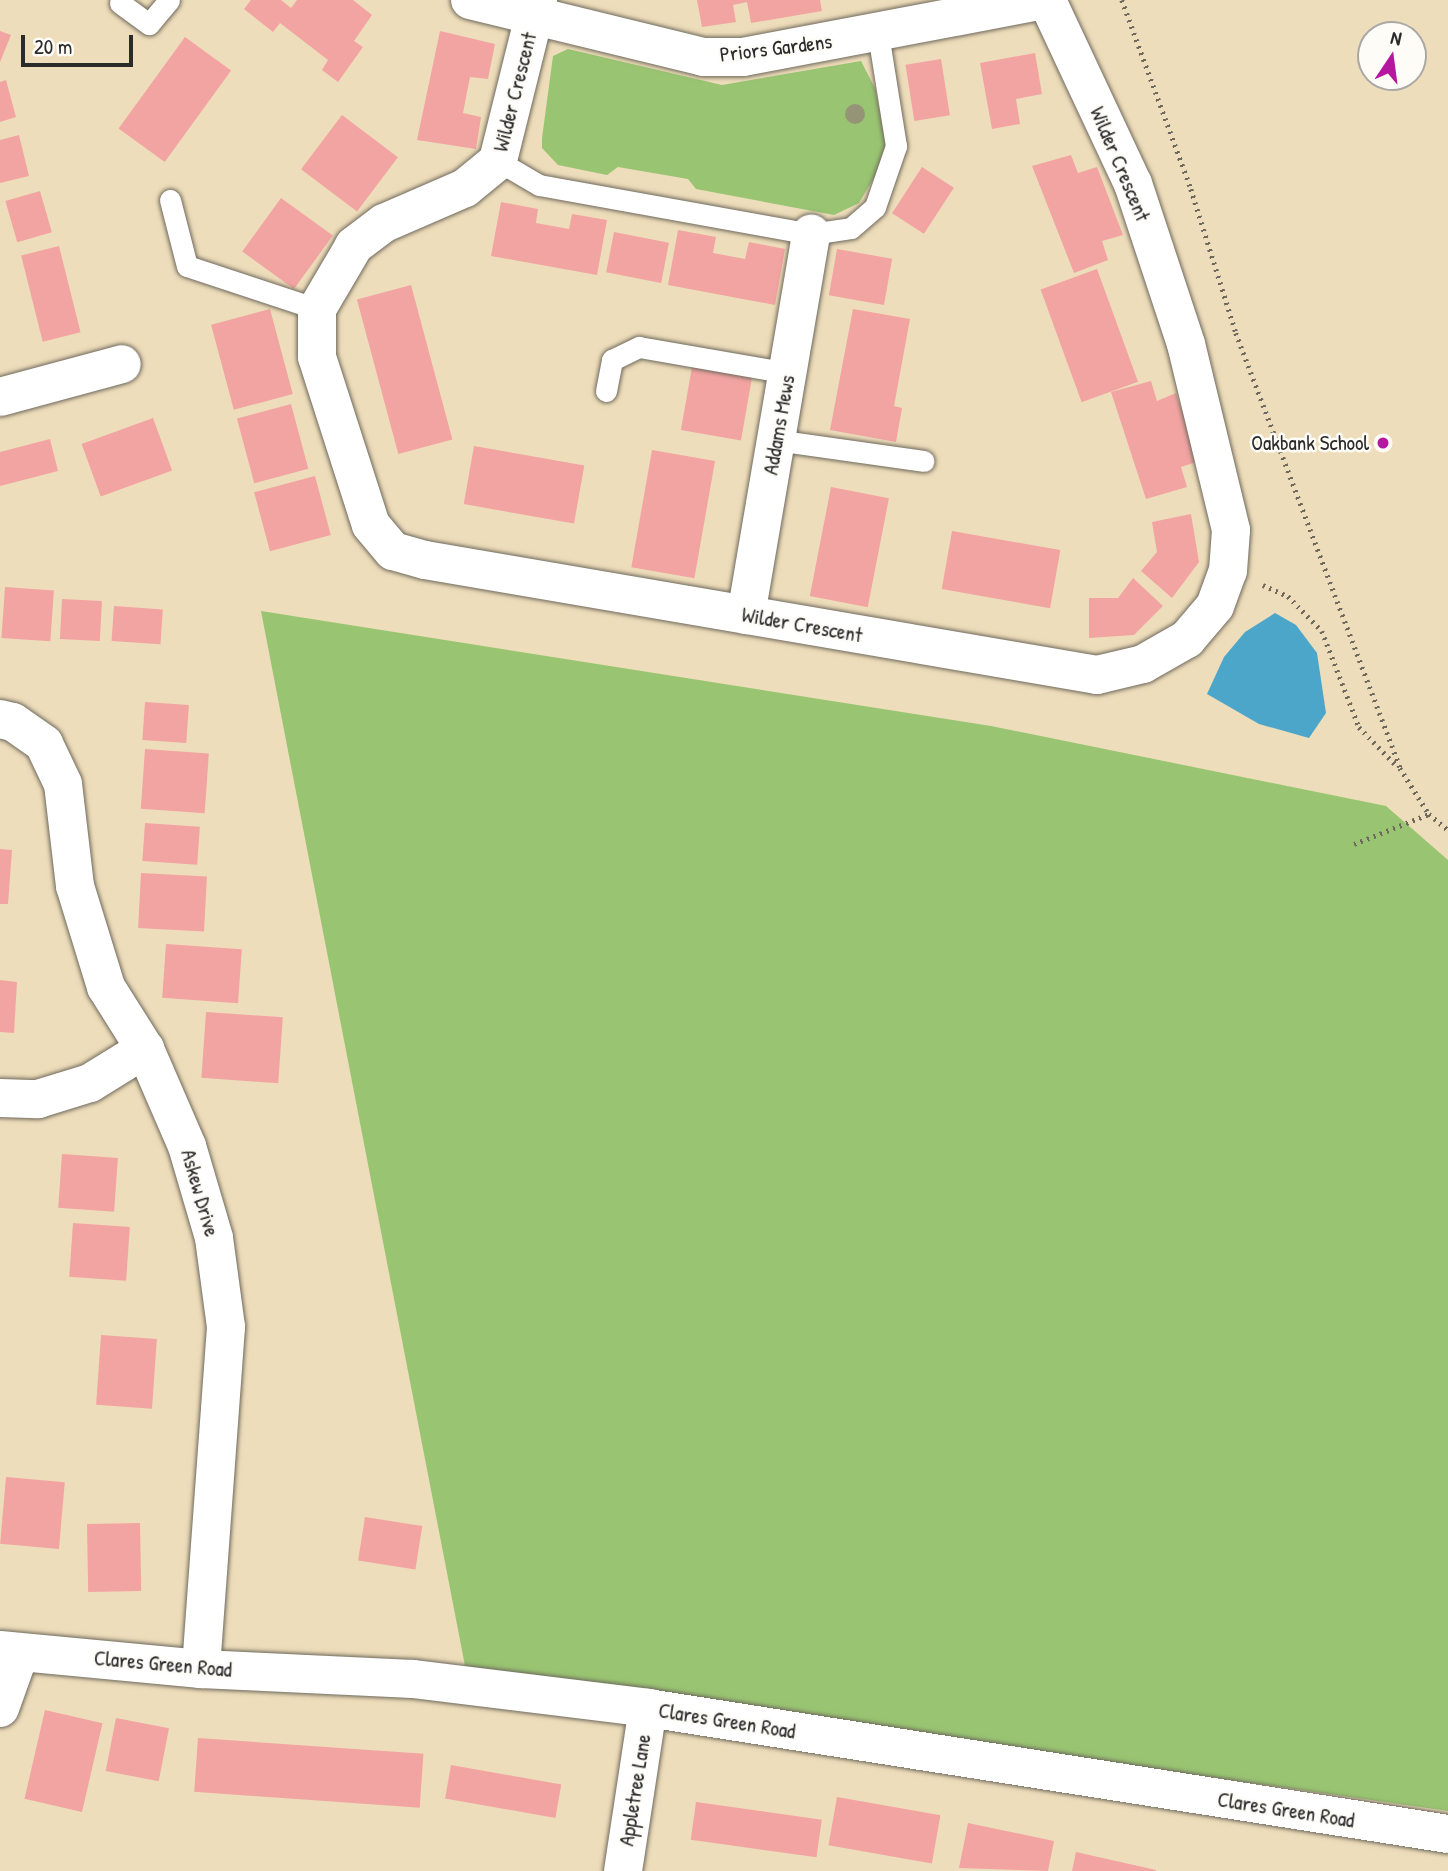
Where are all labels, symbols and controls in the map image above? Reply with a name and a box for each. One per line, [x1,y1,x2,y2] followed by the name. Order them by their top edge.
[24,21,136,65] scale bar
[1357,21,1427,91] north arrow
[1388,24,1404,51] text: N
[718,29,834,67] street label: Priors Gardens
[488,30,542,154] street label: Wilder Crescent
[34,32,72,61] text: 20 m
[1085,103,1155,225] street label: Wilder Crescent
[758,373,800,477] street label: Addams Mews
[1251,430,1369,456] place label: Oakbank School
[1375,435,1391,451] marker: Oakbank School
[740,602,864,648] street label: Wilder Crescent
[176,1147,224,1239] street label: Askew Drive
[93,1645,233,1683] street label: Clares Green Road
[657,1698,797,1744] street label: Clares Green Road
[614,1732,656,1848] street label: Appletree Lane
[1216,1787,1356,1833] street label: Clares Green Road

